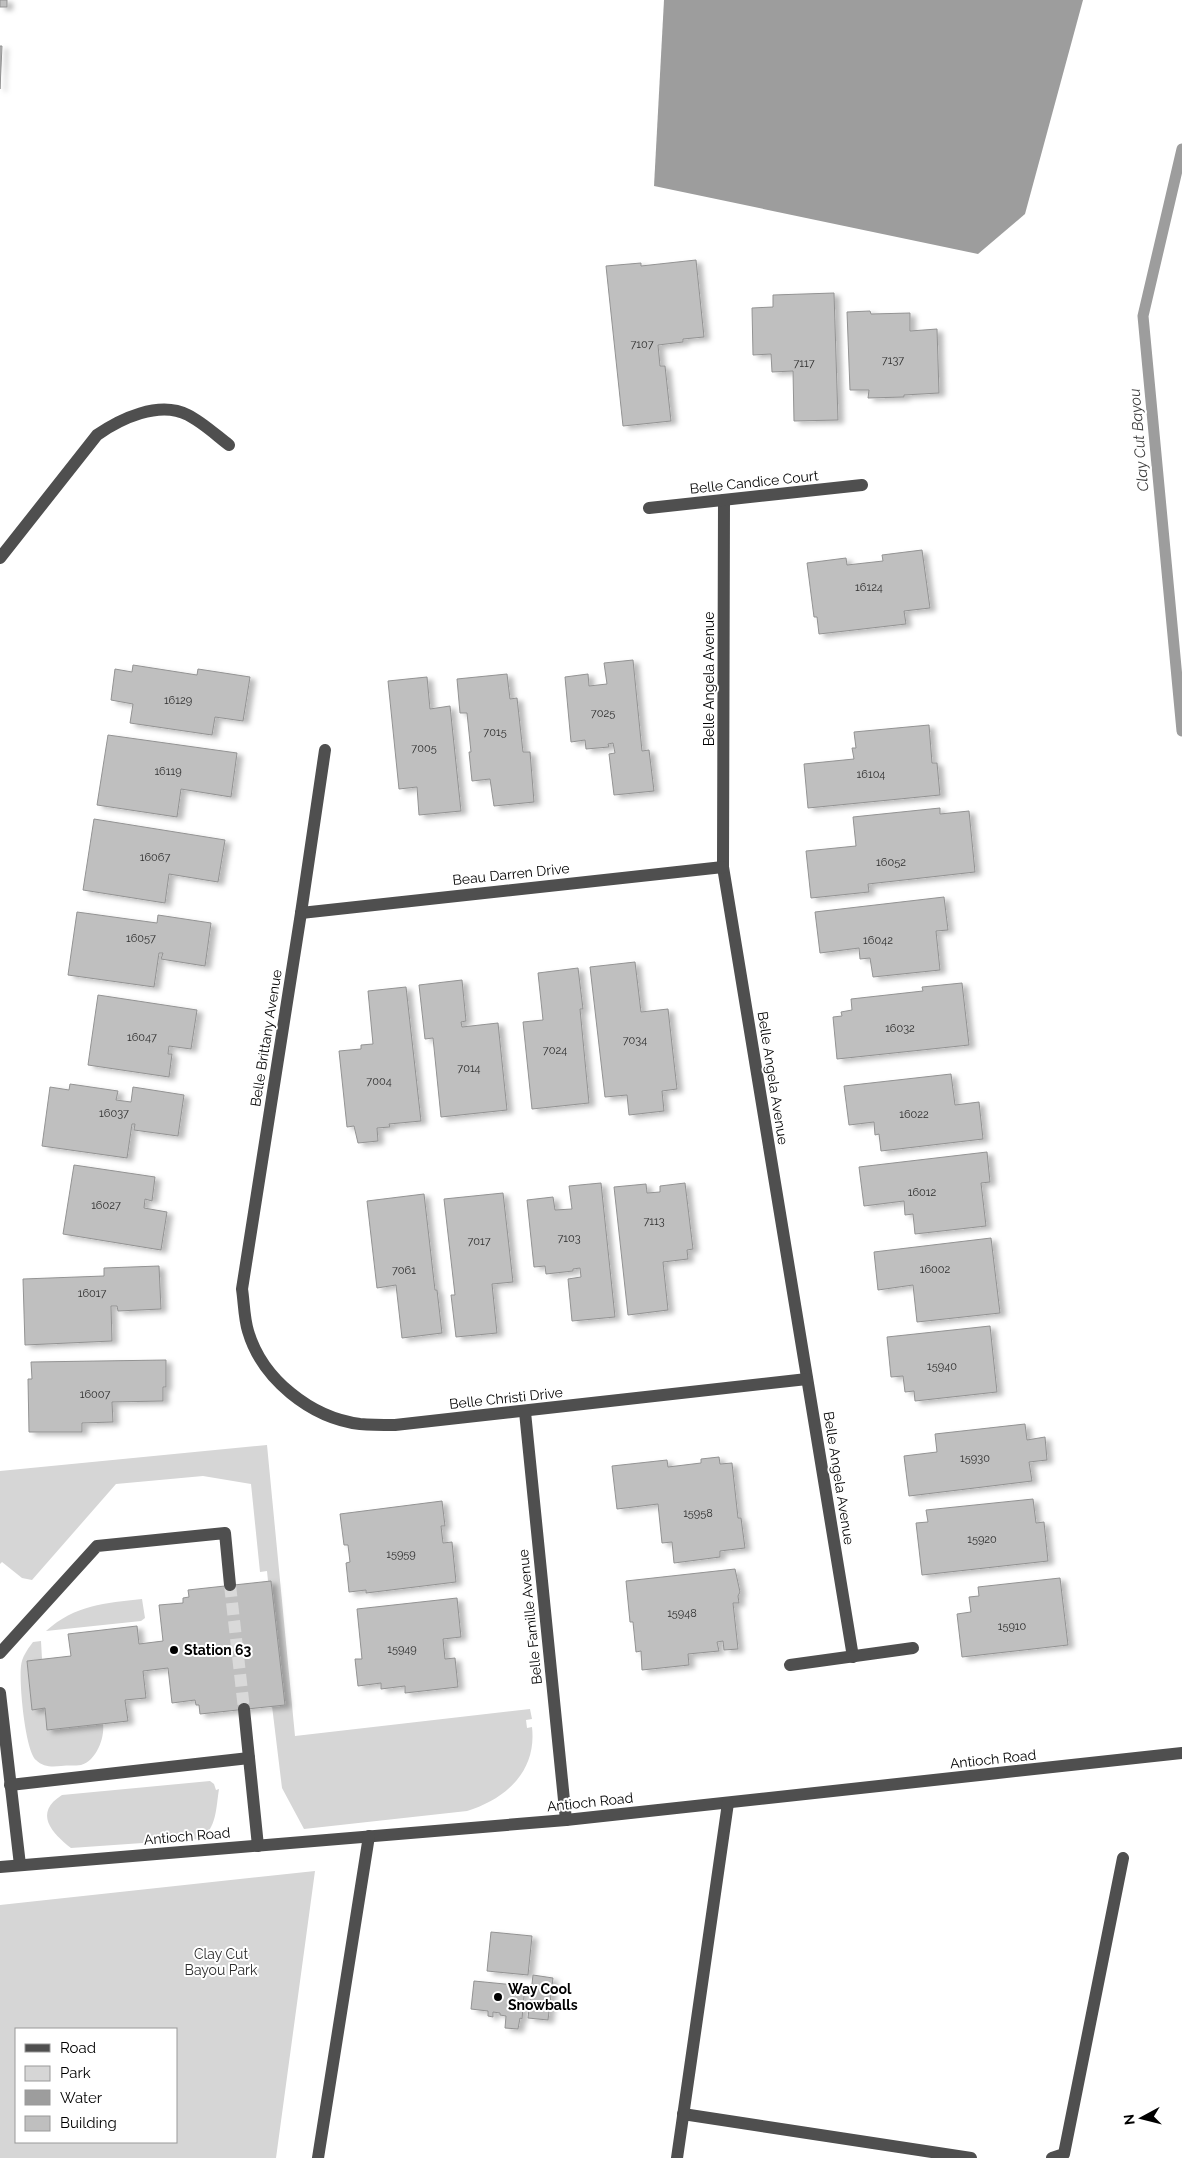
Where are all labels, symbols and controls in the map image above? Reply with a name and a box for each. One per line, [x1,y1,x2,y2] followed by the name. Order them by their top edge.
[630,338,654,351] house number: 7107
[882,354,904,367] house number: 7137
[793,357,815,370] house number: 7117
[1125,387,1152,492] water label: Clay Cut Bayou
[689,467,819,497] street label: Belle Candice Court
[855,581,883,594] house number: 16124
[701,612,717,746] street label: Belle Angela Avenue
[164,694,192,707] house number: 16129
[591,707,615,720] house number: 7025
[483,726,507,739] house number: 7015
[411,742,437,755] house number: 7005
[154,765,182,778] house number: 16119
[857,768,885,781] house number: 16104
[140,851,170,864] house number: 16067
[876,856,906,869] house number: 16052
[452,860,570,888] street label: Beau Darren Drive
[126,932,156,945] house number: 16057
[863,934,893,947] house number: 16042
[247,968,285,1108] street label: Belle Brittany Avenue
[755,1010,791,1146] street label: Belle Angela Avenue
[885,1022,915,1035] house number: 16032
[127,1031,157,1044] house number: 16047
[623,1034,647,1047] house number: 7034
[543,1044,567,1057] house number: 7024
[457,1062,481,1075] house number: 7014
[366,1075,392,1088] house number: 7004
[99,1107,129,1120] house number: 16037
[899,1108,929,1121] house number: 16022
[908,1186,937,1199] house number: 16012
[91,1199,121,1212] house number: 16027
[643,1215,665,1228] house number: 7113
[557,1232,581,1245] house number: 7103
[467,1235,491,1248] house number: 7017
[920,1263,951,1276] house number: 16002
[392,1264,416,1277] house number: 7061
[78,1287,106,1300] house number: 16017
[927,1360,957,1373] house number: 15940
[448,1384,564,1412] street label: Belle Christi Drive
[80,1388,110,1401] house number: 16007
[821,1410,857,1546] street label: Belle Angela Avenue
[960,1452,990,1465] house number: 15930
[683,1507,713,1520] house number: 15958
[967,1533,997,1546] house number: 15920
[386,1548,416,1561] house number: 15959
[515,1549,545,1685] street label: Belle Famille Avenue
[667,1607,697,1620] house number: 15948
[998,1620,1027,1633] house number: 15910
[184,1642,251,1658] place label: Station 63
[387,1643,417,1656] house number: 15949
[168,1644,180,1656] marker: Station 63
[949,1747,1037,1771] street label: Antioch Road
[546,1790,634,1814] street label: Antioch Road
[143,1824,231,1848] street label: Antioch Road
[185,1946,258,1978] park label: Clay Cut Bayou Park
[508,1981,578,2013] place label: Way Cool Snowballs
[492,1991,504,2003] marker: Way Cool Snowballs
[15,2028,178,2143] legend
[60,2039,96,2057] text: Road
[60,2064,91,2082] text: Park
[60,2089,103,2107] text: Water
[1117,2093,1167,2143] north arrow
[1121,2113,1138,2126] text: N
[60,2114,117,2132] text: Building

